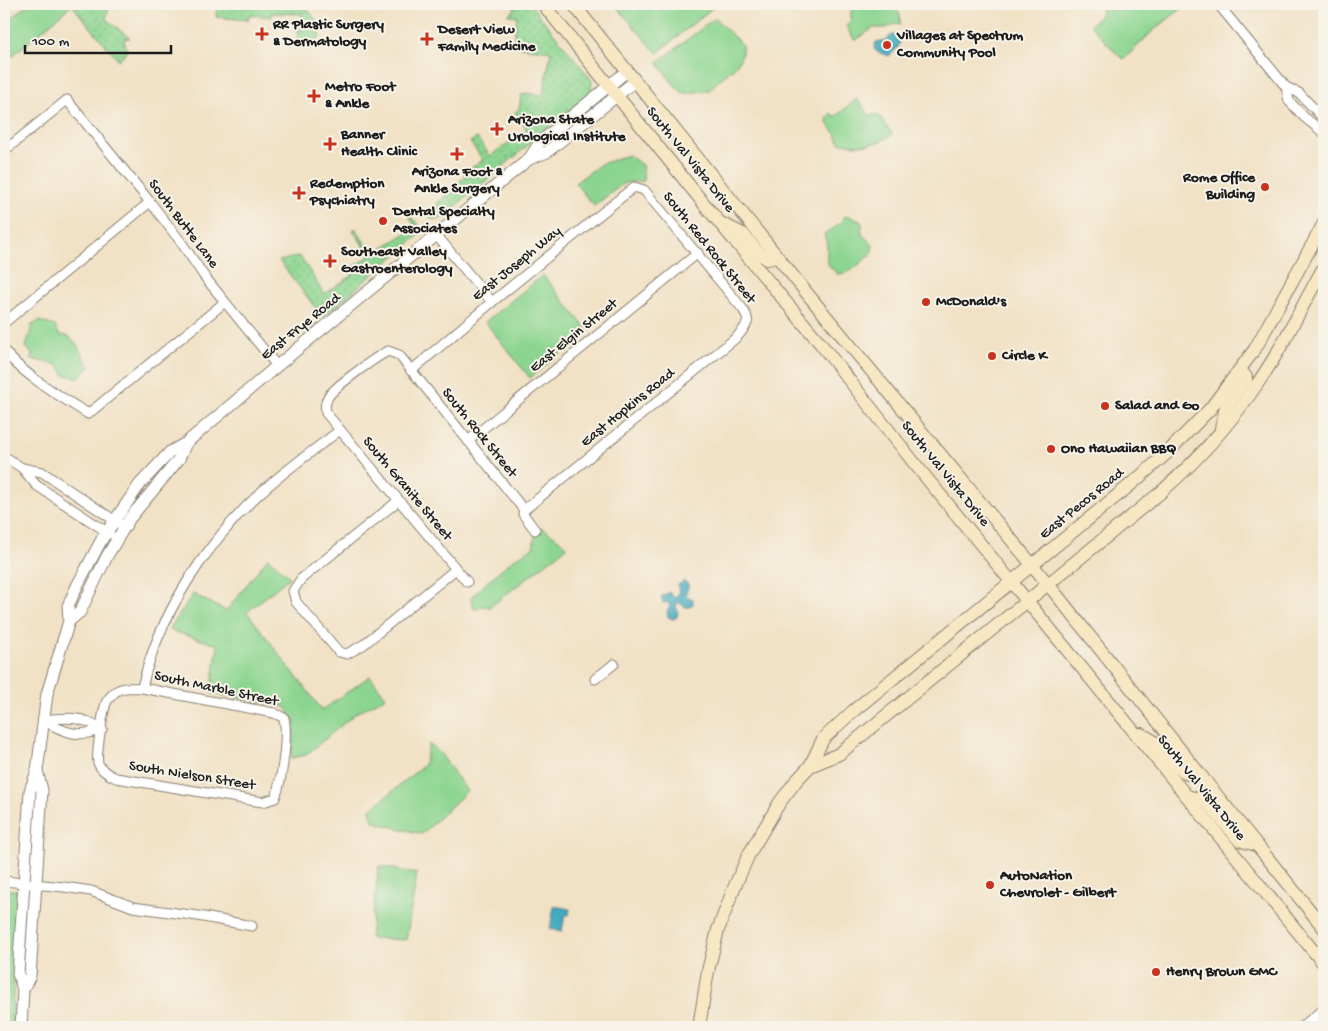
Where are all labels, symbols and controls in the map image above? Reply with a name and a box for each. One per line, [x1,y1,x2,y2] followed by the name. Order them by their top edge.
[272,16,385,51] place label: RR Plastic Surgery & Dermatology
[436,21,537,56] place label: Desert View Family Medicine
[25,22,171,54] scale bar
[255,27,269,41] marker: RR Plastic Surgery & Dermatology
[896,27,1024,62] place label: Villages at Spectrum Community Pool
[420,32,434,46] marker: Desert View Family Medicine
[31,33,70,51] text: 100 m
[881,39,893,51] marker: Villages at Spectrum Community Pool
[325,78,397,113] place label: Metro Foot & Ankle
[307,89,321,103] marker: Metro Foot & Ankle
[642,103,738,217] street label: South Val Vista Drive
[507,111,627,146] place label: Arizona State Urological Institute
[490,122,504,136] marker: Arizona State Urological Institute
[340,126,418,161] place label: Banner Health Clinic
[323,137,337,151] marker: Banner Health Clinic
[450,147,464,161] marker: Arizona Foot & Ankle Surgery
[411,163,503,198] place label: Arizona Foot & Ankle Surgery
[1182,169,1256,204] place label: Rome Office Building
[309,175,385,210] place label: Redemption Psychiatry
[144,176,222,272] street label: South Butte Lane
[1259,181,1271,193] marker: Rome Office Building
[292,186,306,200] marker: Redemption Psychiatry
[658,189,761,309] street label: South Red Rock Street
[391,203,495,238] place label: Dental Specialty Associates
[377,215,389,227] marker: Dental Specialty Associates
[469,222,566,305] street label: East Joseph Way
[341,243,453,278] place label: Southeast Valley Gastroenterology
[323,254,337,268] marker: Southeast Valley Gastroenterology
[258,289,345,365] street label: East Frye Road
[936,293,1007,311] place label: McDonald's
[526,294,623,377] street label: East Elgin Street
[920,296,932,308] marker: McDonald's
[1001,347,1048,365] place label: Circle K
[986,350,998,362] marker: Circle K
[577,364,679,451] street label: East Hopkins Road
[437,384,522,483] street label: South Rock Street
[1115,397,1200,415] place label: Salad and Go
[1099,400,1111,412] marker: Salad and Go
[897,417,993,531] street label: South Val Vista Drive
[358,433,457,546] street label: South Granite Street
[1061,440,1176,458] place label: Ono Hawaiian BBQ
[1045,443,1057,455] marker: Ono Hawaiian BBQ
[1036,464,1129,544] street label: East Pecos Road
[152,667,281,711] street label: South Marble Street
[1153,731,1249,845] street label: South Val Vista Drive
[128,757,258,795] street label: South Nielson Street
[999,867,1118,902] place label: AutoNation Chevrolet - Gilbert
[984,879,996,891] marker: AutoNation Chevrolet - Gilbert
[1166,963,1279,981] place label: Henry Brown GMC
[1150,966,1162,978] marker: Henry Brown GMC

